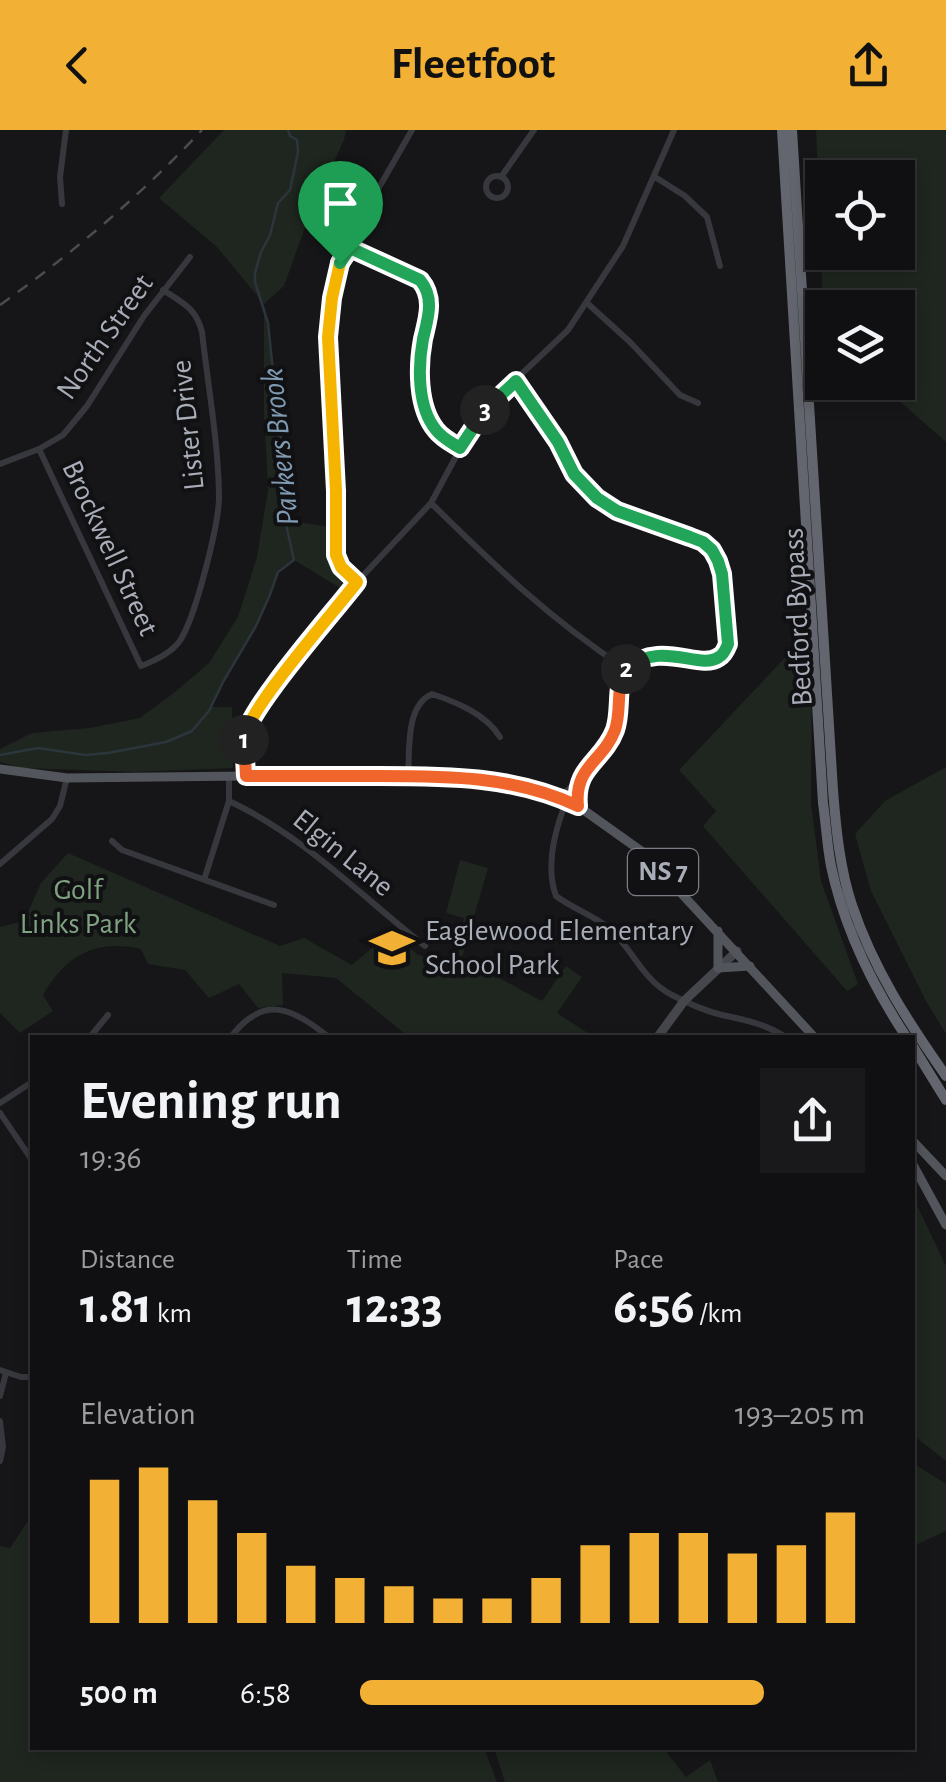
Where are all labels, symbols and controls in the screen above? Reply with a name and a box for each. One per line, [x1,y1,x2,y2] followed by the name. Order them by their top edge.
[50,38,105,93] icon: back
[841,38,896,93] icon: share
[391,42,555,87] text: Fleetfoot
[805,160,915,400] map controls
[805,160,915,270] button: locate
[298,161,383,264] pin
[313,176,368,231] icon: arrive
[51,269,159,405] street label: North Street
[805,290,915,400] button: layers
[166,358,210,492] street label: Lister Drive
[256,366,304,528] water label: Parkers Brook
[460,385,510,435] pin: 3
[479,396,491,424] text: 3
[56,456,164,641] street label: Brockwell Street
[778,527,818,707] street label: Bedford Bypass
[601,644,651,694] pin: 2
[619,655,633,683] text: 2
[219,715,269,765] pin: 1
[239,726,249,754] text: 1
[287,804,399,902] street label: Elgin Lane
[628,849,698,895] road number: NS 7
[20,875,137,939] park label: Golf Links Park
[425,916,693,980] place label: Eaglewood Elementary School Park
[368,924,416,972] school or university icon: Eaglewood Elementary School Park
[760,1068,865,1173] button: share
[80,1074,342,1129] text: Evening run
[80,1142,142,1174] text: 19:36
[80,1246,175,1274] text: Distance
[347,1246,402,1274] text: Time
[613,1246,664,1274] text: Pace
[80,1282,152,1332] text: 1.81
[347,1282,443,1332] text: 12:33
[613,1282,695,1332] text: 6:56
[152,1300,192,1328] text: km
[695,1300,743,1328] text: /km
[80,1398,196,1430] text: Elevation
[735,1398,865,1430] text: 193–205 m
[80,1677,158,1709] text: 500 m
[240,1677,291,1709] text: 6:58

